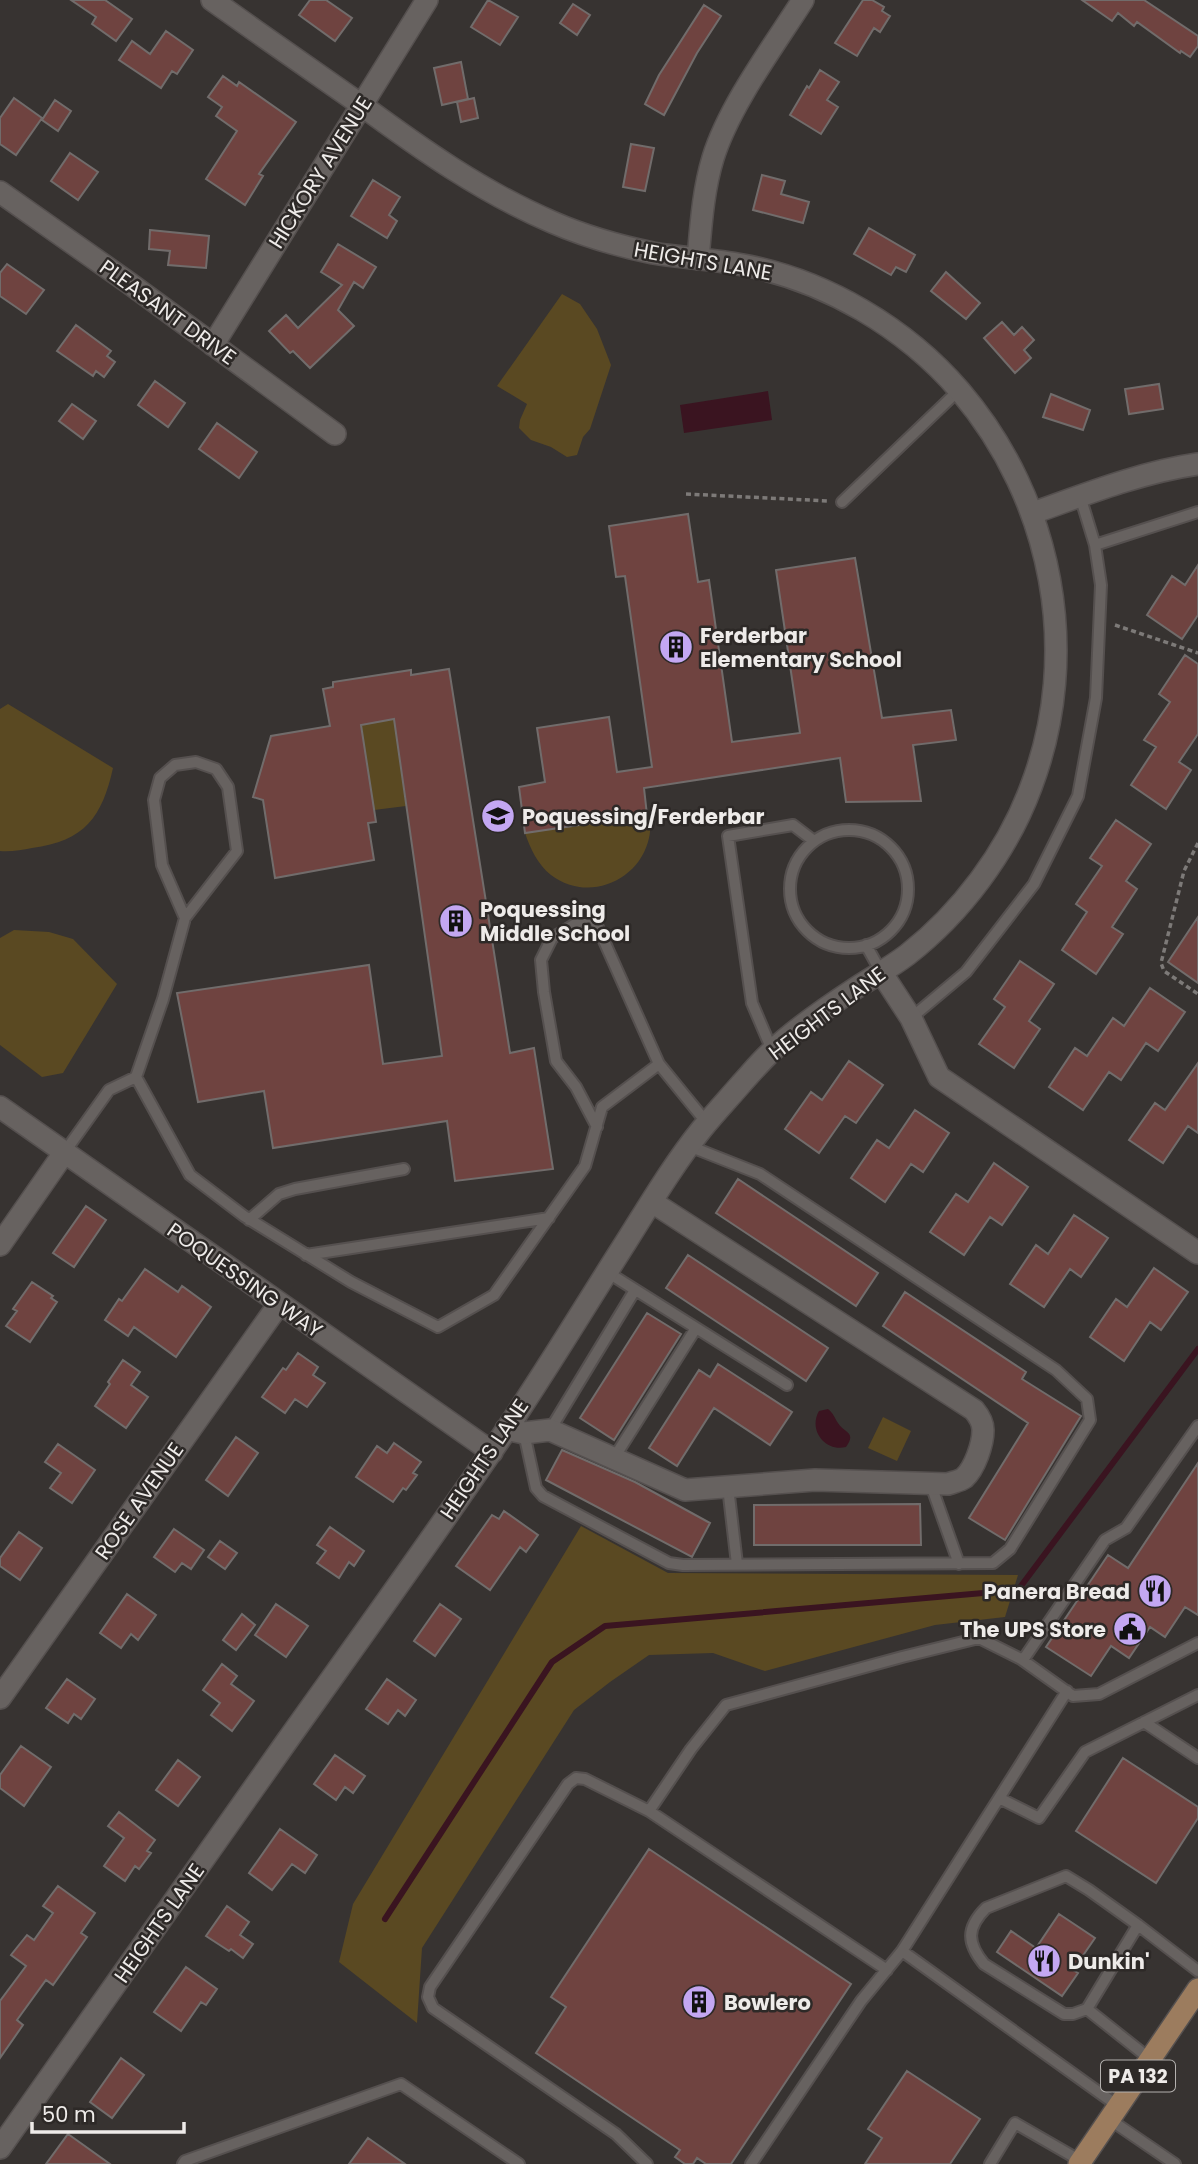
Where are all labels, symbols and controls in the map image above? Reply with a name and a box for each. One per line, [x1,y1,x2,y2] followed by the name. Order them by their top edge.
[261,90,379,254] street label: HICKORY AVENUE
[632,235,774,287] street label: HEIGHTS LANE
[94,253,242,371] street label: PLEASANT DRIVE
[700,621,902,674] place label: Ferderbar Elementary School
[657,628,695,666] building icon: Ferderbar Elementary School
[479,797,517,835] school or university icon: Poquessing/Ferderbar
[522,802,765,831] place label: Poquessing/Ferderbar
[480,895,630,948] place label: Poquessing Middle School
[437,902,475,940] building icon: Poquessing Middle School
[763,959,891,1067] street label: HEIGHTS LANE
[161,1215,329,1345] street label: POQUESSING WAY
[433,1393,535,1525] street label: HEIGHTS LANE
[88,1437,190,1565] street label: ROSE AVENUE
[1136,1572,1174,1610] restaurant icon: Panera Bread
[984,1577,1130,1606] place label: Panera Bread
[1111,1610,1149,1648] public building icon: The UPS Store
[960,1615,1106,1644] place label: The UPS Store
[107,1858,211,1988] street label: HEIGHTS LANE
[1025,1942,1063,1980] restaurant icon: Dunkin'
[1068,1947,1150,1976] place label: Dunkin'
[680,1983,718,2021] building icon: Bowlero
[724,1988,811,2017] place label: Bowlero
[1101,2060,1175,2092] road number: PA 132
[32,2090,184,2134] scale bar
[42,2100,96,2129] text: 50 m

